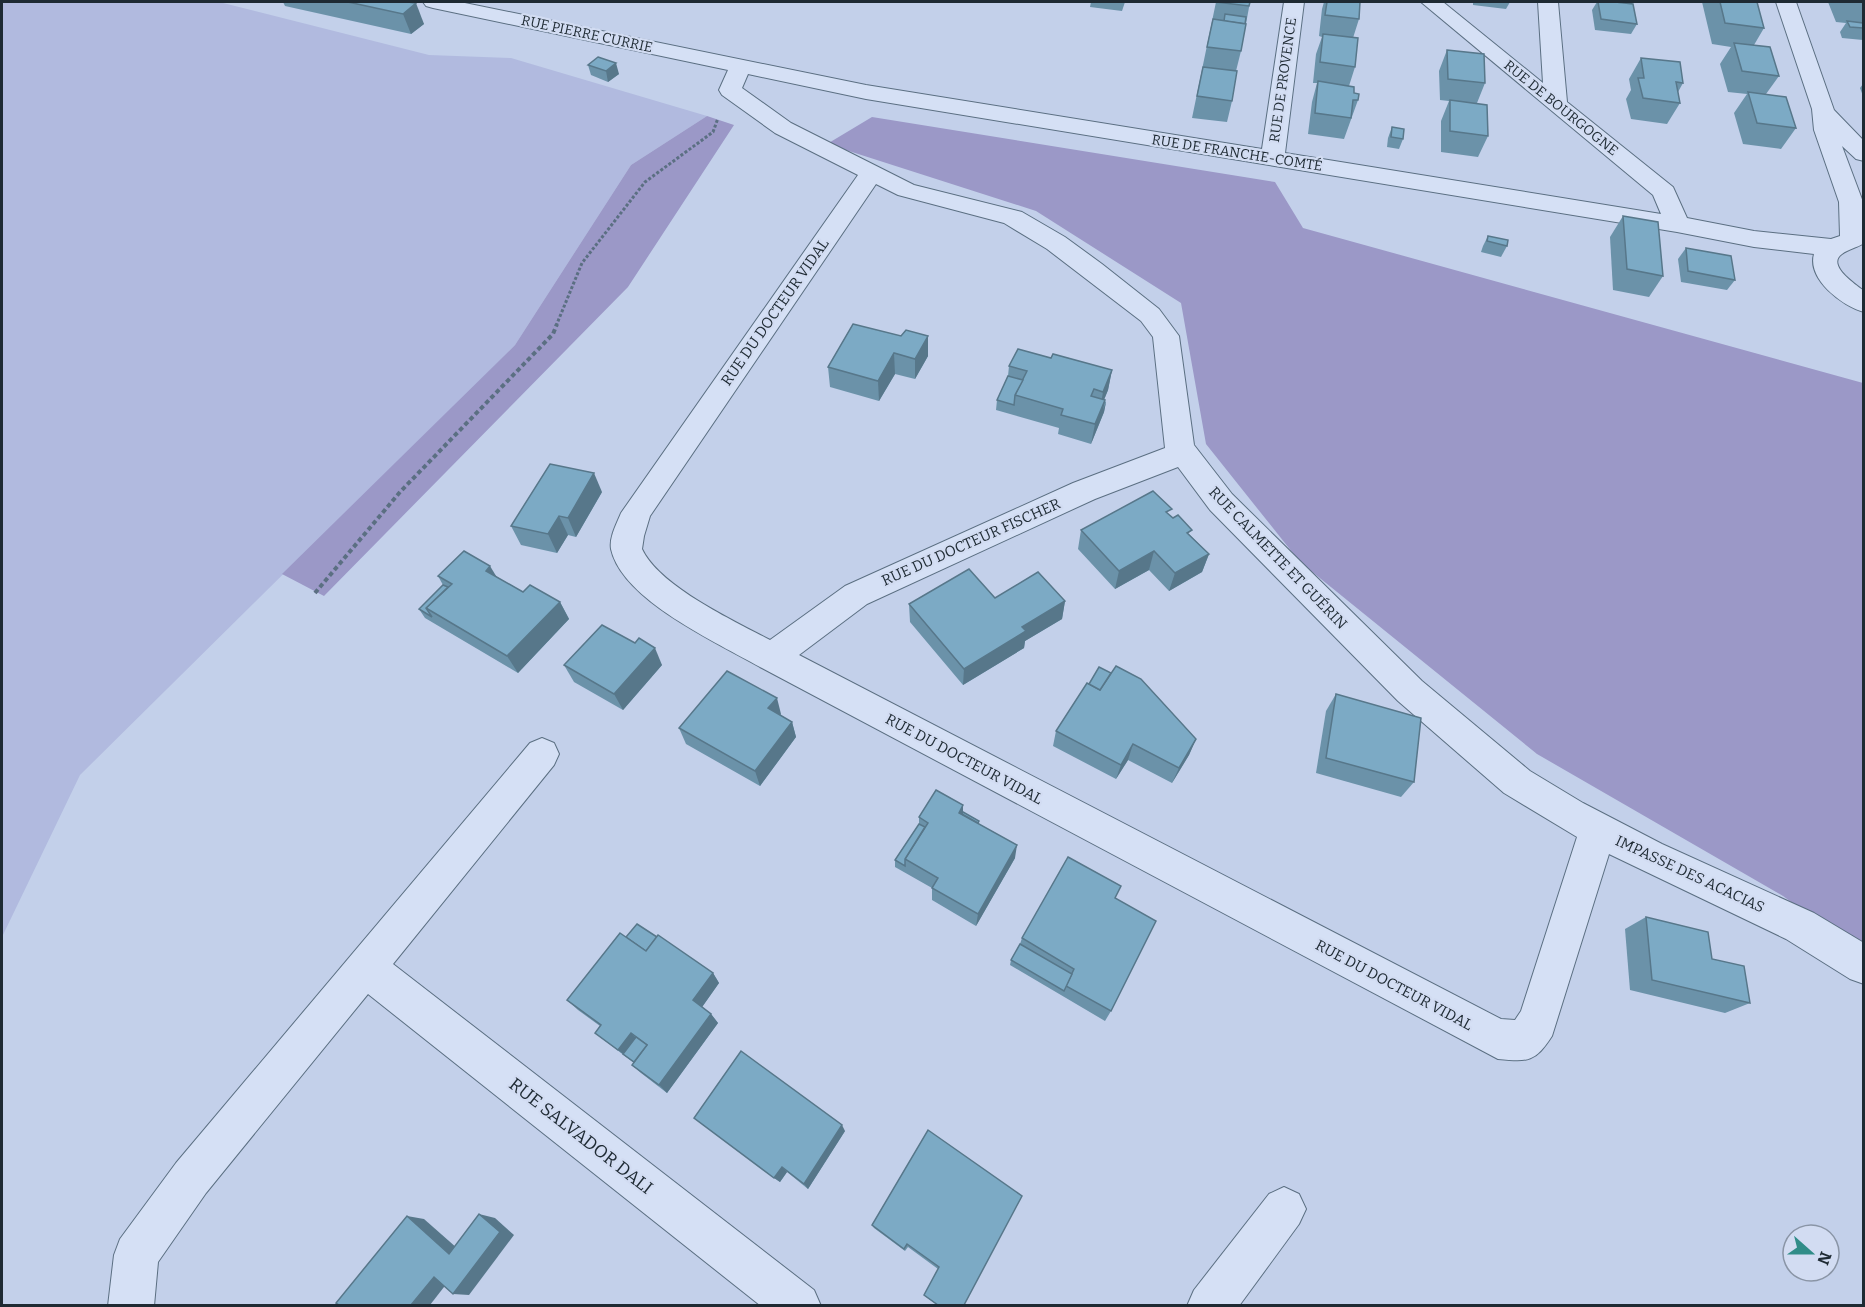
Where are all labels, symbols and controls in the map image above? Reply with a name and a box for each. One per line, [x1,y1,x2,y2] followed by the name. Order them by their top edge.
[520,12,654,56] street label: RUE PIERRE CURRIE
[1266,16,1300,144] street label: RUE DE PROVENCE
[1501,57,1621,159] street label: RUE DE BOURGOGNE
[1150,130,1324,175] street label: RUE DE FRANCHE-COMTÉ
[717,235,833,389] street label: RUE DU DOCTEUR VIDAL
[1205,483,1351,633] street label: RUE CALMETTE ET GUÉRIN
[879,494,1063,590] street label: RUE DU DOCTEUR FISCHER
[882,710,1046,808] street label: RUE DU DOCTEUR VIDAL
[1613,832,1767,916] street label: IMPASSE DES ACACIAS
[1312,936,1476,1034] street label: RUE DU DOCTEUR VIDAL
[505,1073,657,1199] street label: RUE SALVADOR DALI
[1781,1223,1841,1283] north arrow
[1813,1249,1836,1267] text: N

